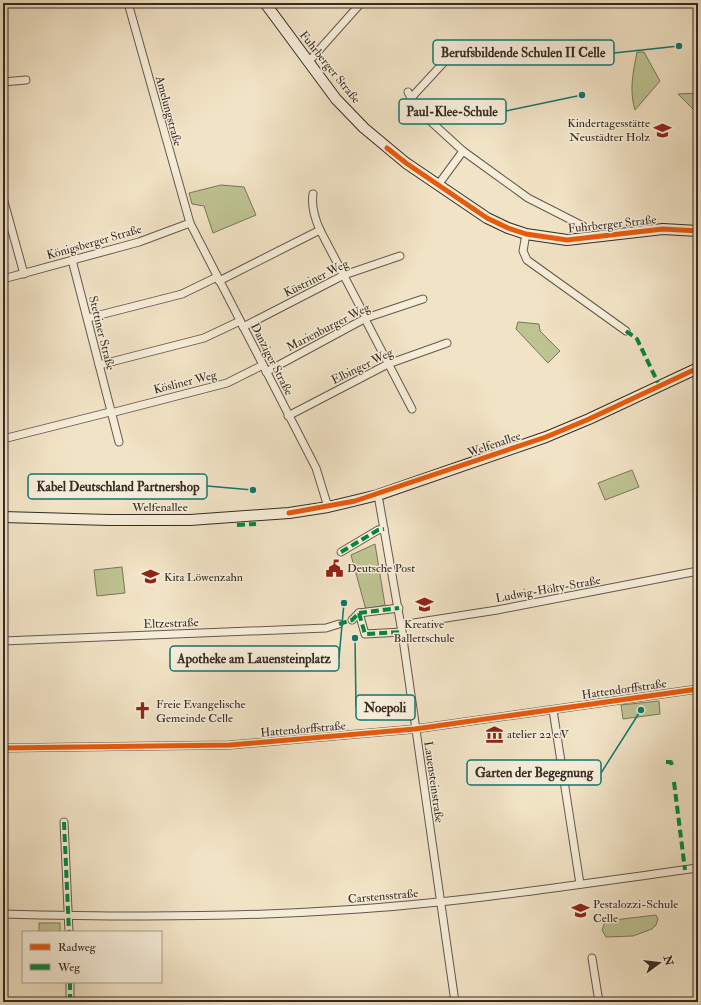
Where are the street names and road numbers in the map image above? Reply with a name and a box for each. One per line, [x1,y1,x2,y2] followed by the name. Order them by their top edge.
[296,28,363,107] street label: Fuhrberger Straße
[152,73,185,148] street label: Amelungstraße
[567,212,657,237] street label: Fuhrberger Straße
[45,222,143,263] street label: Königsberger Straße
[281,256,352,301] street label: Küstriner Weg
[85,294,118,372] street label: Stettiner Straße
[284,299,373,355] street label: Marienburger Weg
[247,321,296,398] street label: Danziger Straße
[329,345,397,388] street label: Elbinger Weg
[152,367,219,398] street label: Kösliner Weg
[465,428,523,461] street label: Welfenallee
[131,500,188,515] street label: Welfenallee
[494,573,602,606] street label: Ludwig-Hölty-Straße
[143,615,199,632] street label: Eltzestraße
[581,676,668,703] street label: Hattendorffstraße
[260,718,346,741] street label: Hattendorffstraße
[420,740,447,824] street label: Lauensteinstraße
[347,886,419,907] street label: Carstensstraße

